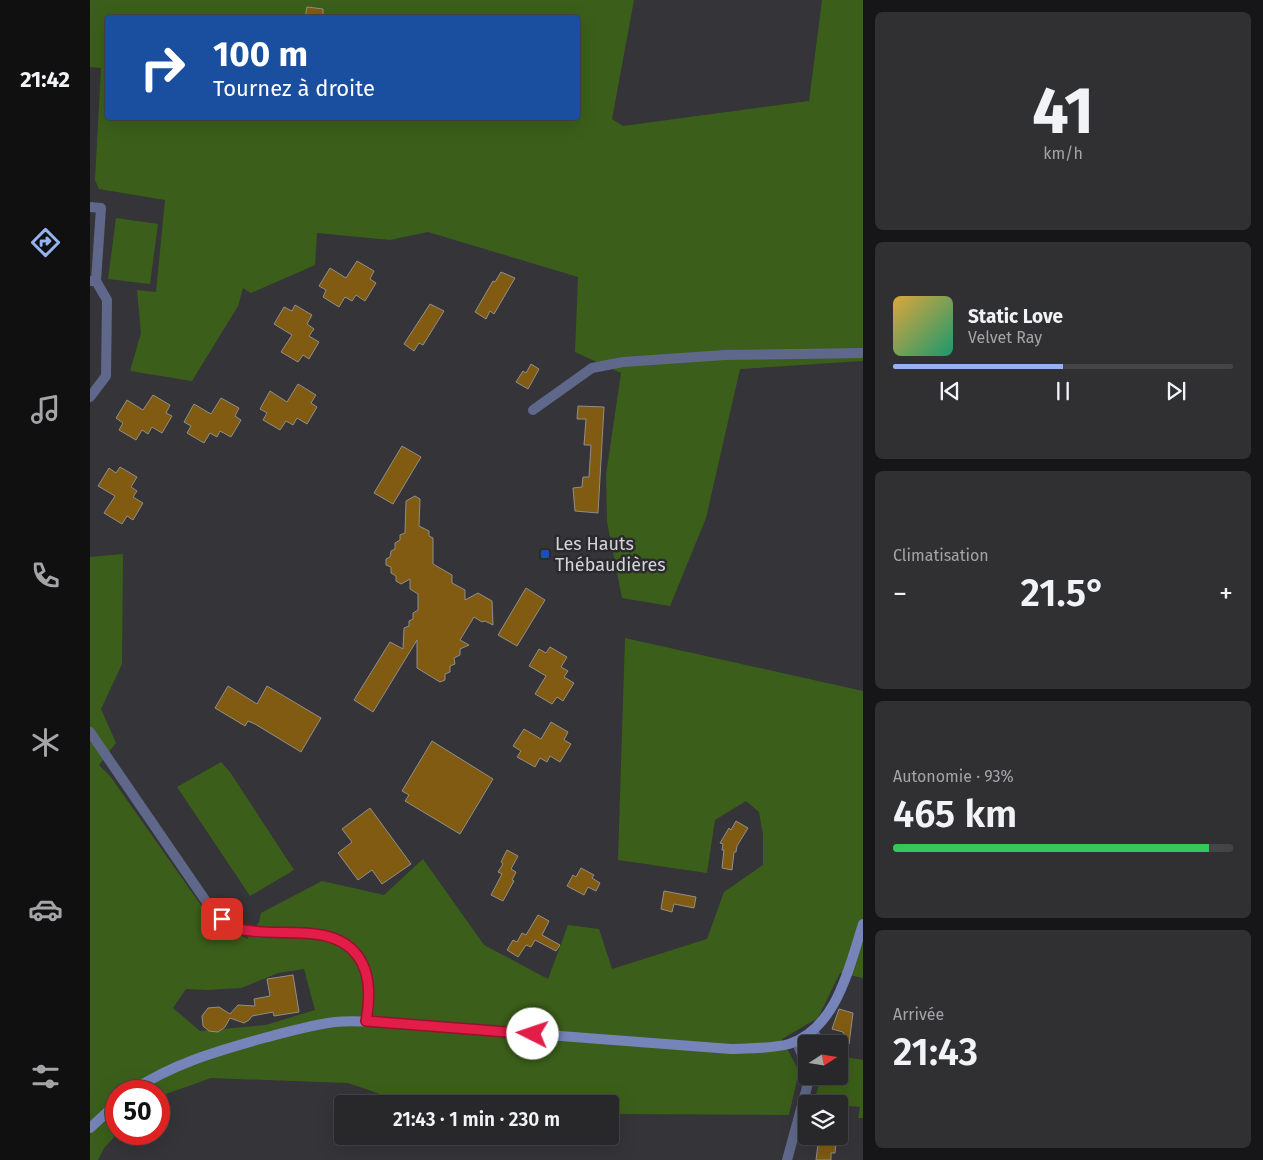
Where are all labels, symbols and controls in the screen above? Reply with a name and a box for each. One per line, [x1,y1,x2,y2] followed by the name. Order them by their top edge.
[213,33,308,75] text: 100 m
[130,35,195,100] icon: right
[20,66,70,93] text: 21:42
[1032,72,1094,150] text: 41
[213,75,375,102] text: Tournez à droite
[1043,144,1083,163] text: km/h
[28,225,63,260] icon: directions
[968,305,1063,328] text: Static Love
[968,328,1042,347] text: Velvet Ray
[936,377,964,405] icon: previous
[1049,377,1077,405] icon: pause
[1162,377,1190,405] icon: next
[28,392,63,427] icon: music
[555,533,666,576] place label: Les Hauts Thébaudières
[893,546,989,565] text: Climatisation
[539,548,551,560] marker: Les Hauts Thébaudières
[28,558,63,593] icon: phone
[1021,570,1105,616] text: 21.5°
[893,577,907,610] text: −
[1219,577,1233,610] text: +
[28,725,63,760] icon: climate
[893,767,1014,786] text: Autonomie · 93%
[893,791,1017,837] text: 465 km
[28,892,63,927] icon: car
[201,898,243,940] pin
[208,905,236,933] icon: arrive
[893,1005,944,1024] text: Arrivée
[506,1007,558,1059] position arrow
[893,1029,978,1075] text: 21:43
[798,1035,848,1085] north arrow
[798,1035,848,1145] map controls
[28,1059,63,1094] icon: filters
[105,1080,170,1145] speed limit sign: 50
[798,1095,848,1145] button: layers
[393,1108,560,1131] text: 21:43 · 1 min · 230 m

